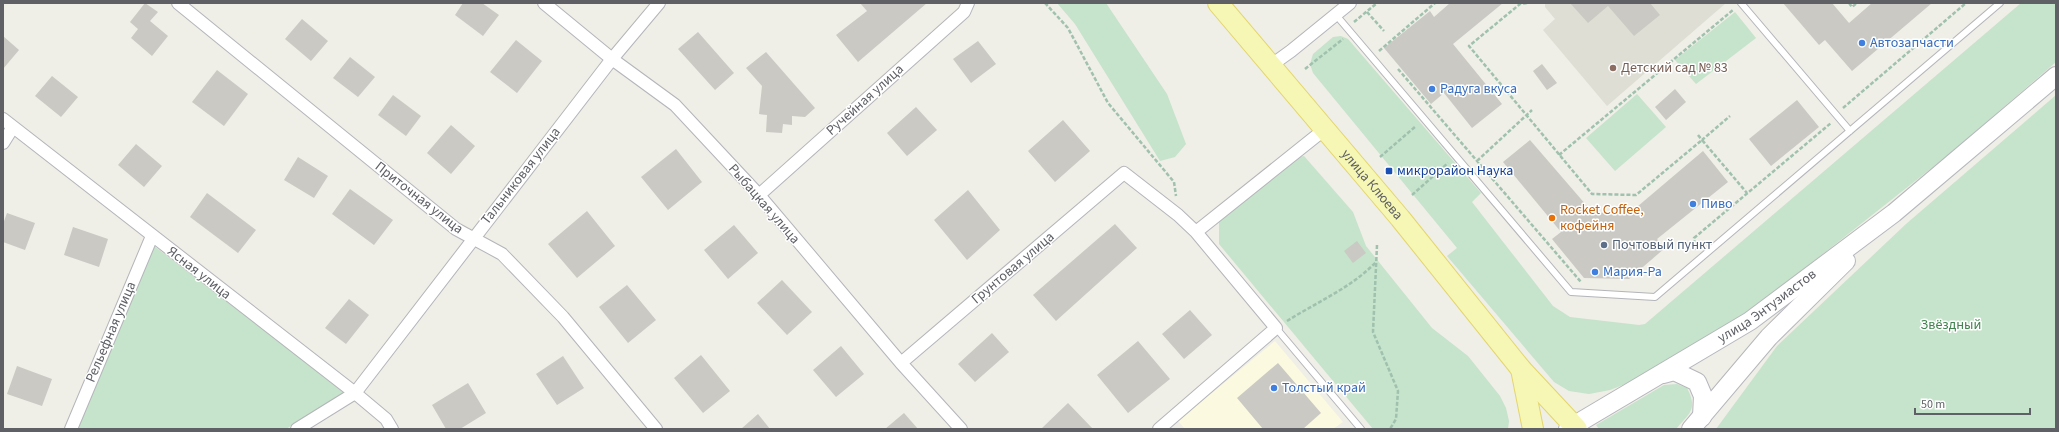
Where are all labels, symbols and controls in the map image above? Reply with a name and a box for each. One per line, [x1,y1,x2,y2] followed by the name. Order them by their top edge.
[1870,33,1954,53] place label: Автозапчасти
[1857,38,1867,48] marker: Автозапчасти
[1621,58,1728,78] place label: Детский сад № 83
[822,60,908,140] street label: Ручейная улица
[1608,63,1618,73] marker: Детский сад № 83
[1440,79,1517,99] place label: Радуга вкуса
[1427,84,1437,94] marker: Радуга вкуса
[477,123,565,229] street label: Тальниковая улица
[1336,145,1407,224] street label: улица Клюева
[371,157,467,239] street label: Приточная улица
[724,160,804,248] street label: Рыбацкая улица
[1397,161,1513,181] place label: микрорайон Наука
[1384,166,1394,176] marker: микрорайон Наука
[1701,194,1733,214] place label: Пиво
[1688,199,1698,209] marker: Пиво
[1560,200,1644,236] place label: Rocket Coffee, кофейня
[1547,213,1557,223] marker: Rocket Coffee, кофейня
[967,227,1059,309] street label: Грунтовая улица
[1612,235,1713,255] place label: Почтовый пункт
[1599,240,1609,250] marker: Почтовый пункт
[163,242,235,304] street label: Ясная улица
[1603,262,1662,282] place label: Мария-Ра
[1714,265,1821,348] street label: улица Энтузиастов
[1590,267,1600,277] marker: Мария-Ра
[81,279,141,385] street label: Рельефная улица
[1921,315,1981,335] park label: Звёздный
[1282,378,1366,398] place label: Толстый край
[1269,383,1279,393] marker: Толстый край
[1915,390,2030,416] scale bar
[1921,396,1945,413] text: 50 m

